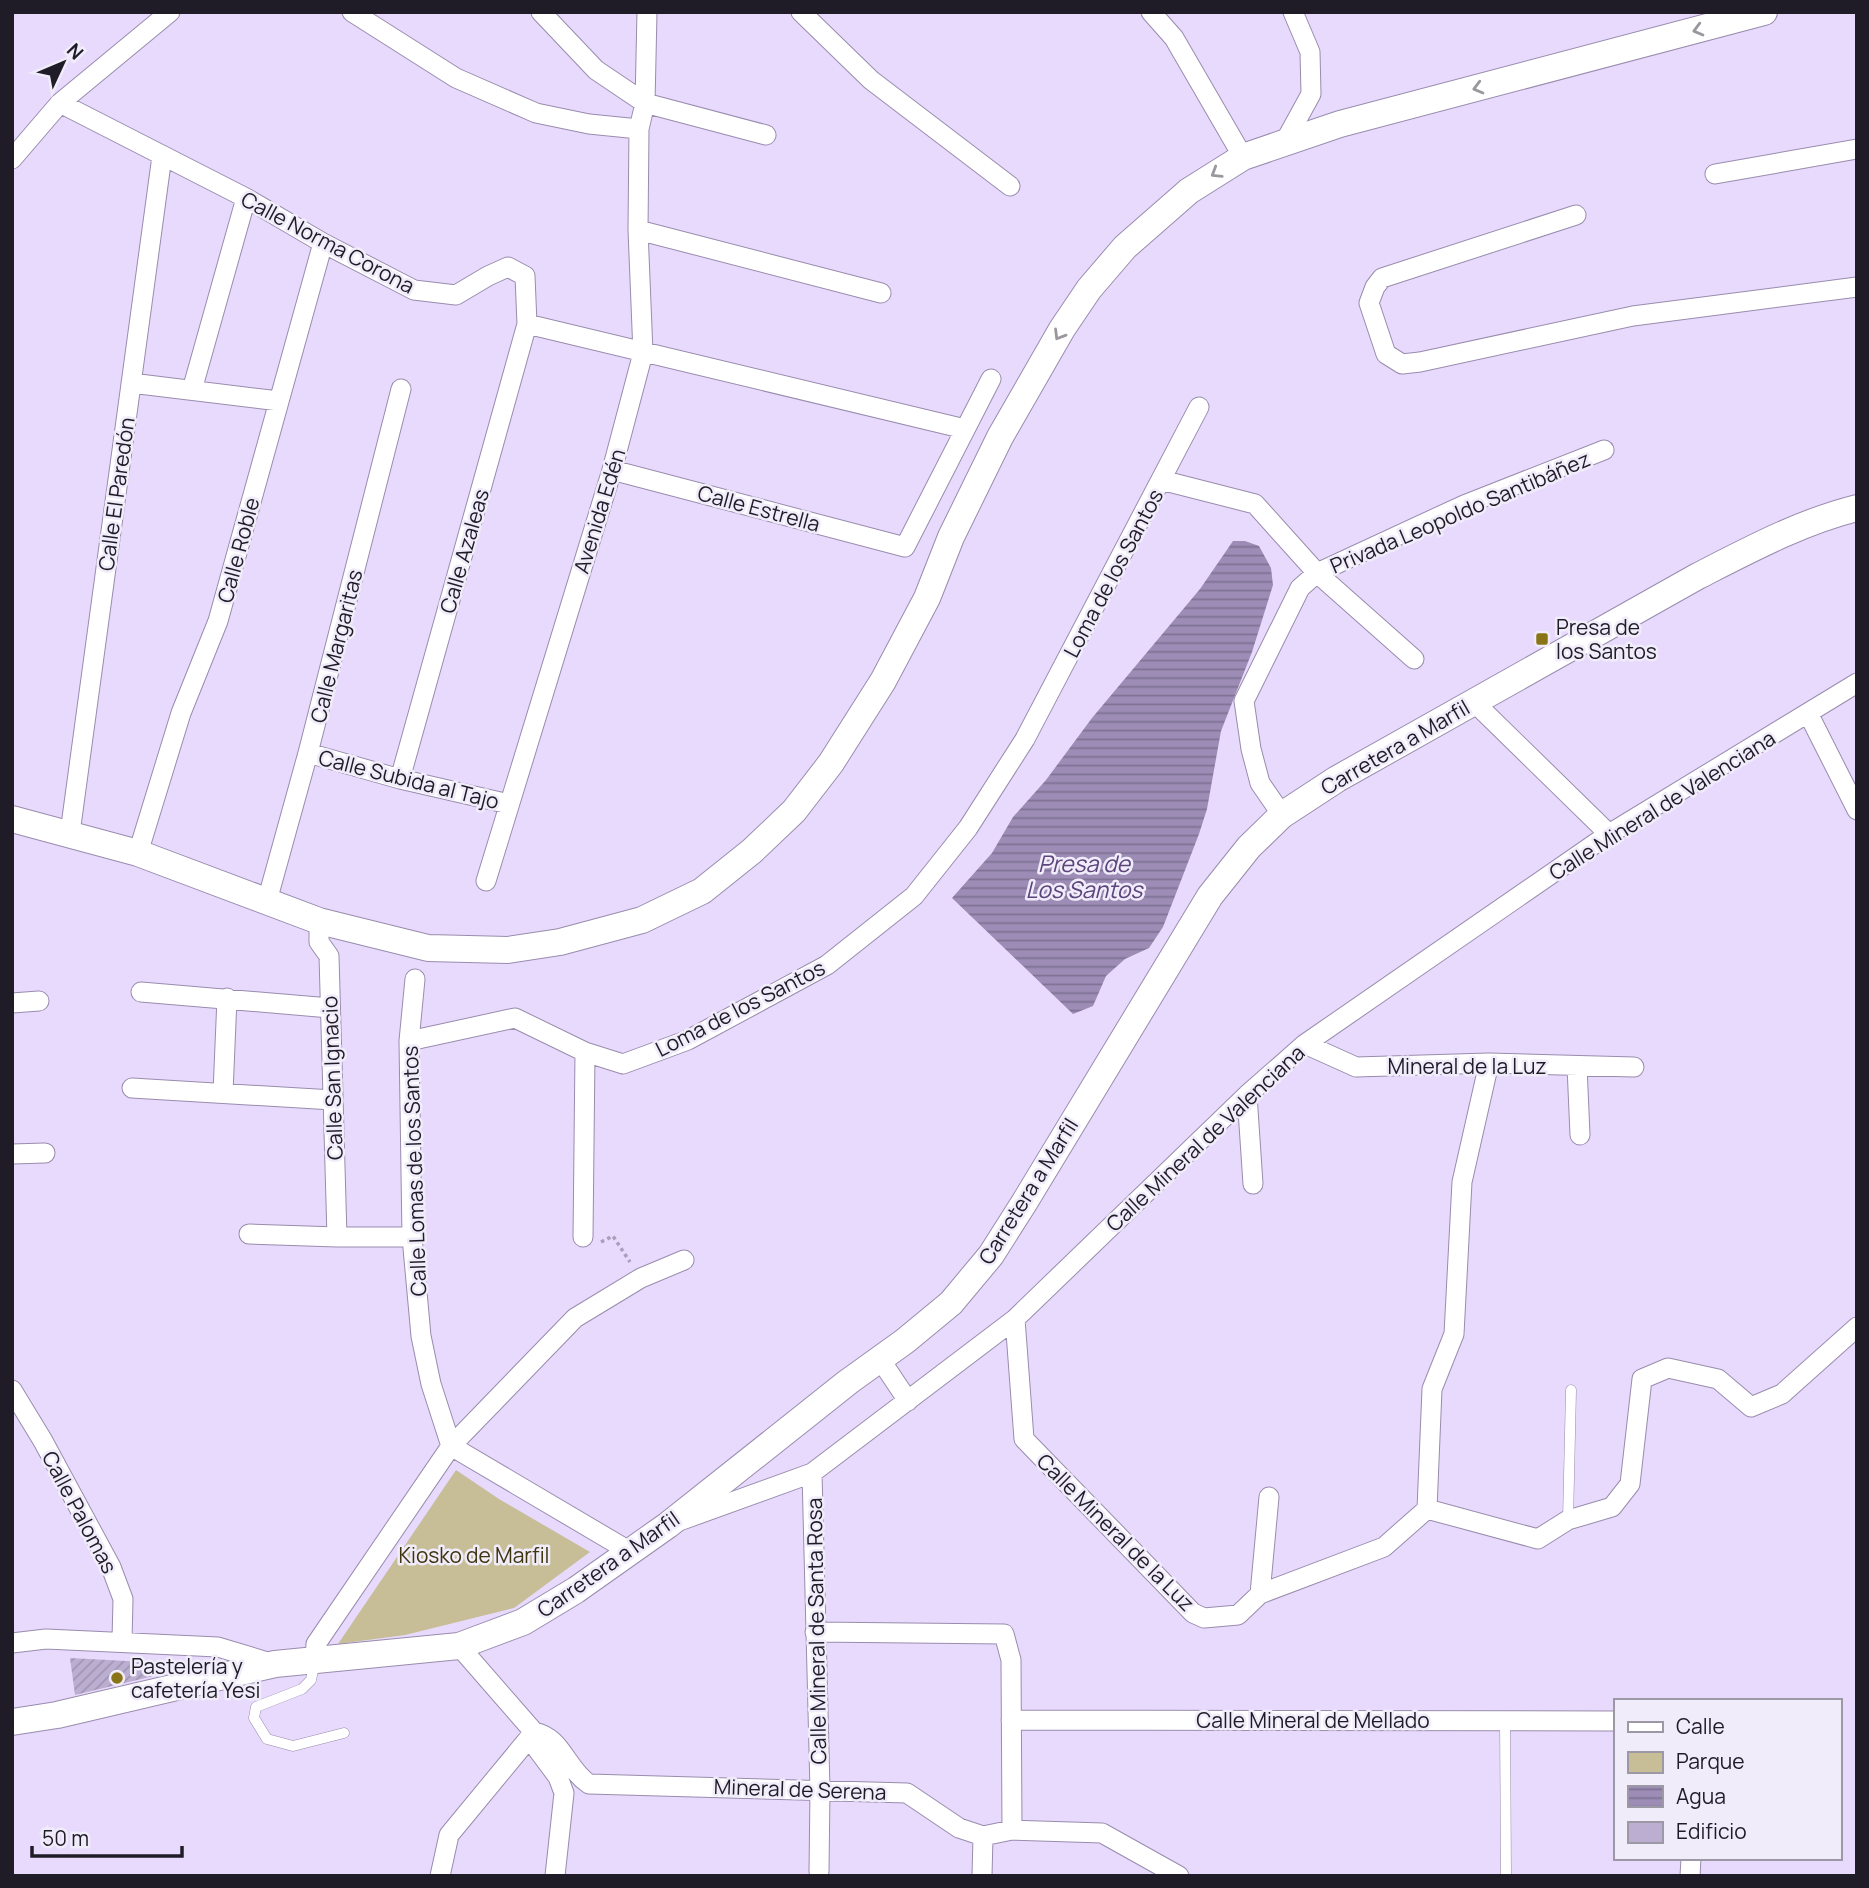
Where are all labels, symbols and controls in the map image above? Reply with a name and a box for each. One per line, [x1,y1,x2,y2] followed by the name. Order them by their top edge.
[1692,22,1704,36] one-way arrow
[28,28,98,98] north arrow
[61,37,89,65] text: N
[1472,80,1484,94] one-way arrow
[1211,165,1224,178] one-way arrow
[236,184,420,300] street label: Calle Norma Corona
[1054,327,1067,340] one-way arrow
[91,415,141,573] street label: Calle El Paredón
[1326,444,1594,580] street label: Privada Leopoldo Santibáñez
[567,445,631,577] street label: Avenida Edén
[695,478,823,538] street label: Calle Estrella
[1057,484,1169,662] street label: Loma de los Santos
[433,486,495,616] street label: Calle Azaleas
[210,494,266,606] street label: Calle Roble
[303,566,369,726] street label: Calle Margaritas
[1556,613,1657,665] place label: Presa de los Santos
[1534,631,1550,647] marker: Presa de los Santos
[1315,693,1475,801] street label: Carretera a Marfil
[1544,724,1780,886] street label: Calle Mineral de Valenciana
[316,743,502,815] street label: Calle Subida al Tajo
[1026,847,1144,905] water label: Presa de Los Santos
[651,953,829,1063] street label: Loma de los Santos
[315,995,349,1161] street label: Calle San Ignacio
[1100,1039,1310,1237] street label: Calle Mineral de Valenciana
[396,1045,432,1297] street label: Calle Lomas de los Santos
[1387,1052,1547,1080] street label: Mineral de la Luz
[972,1113,1084,1269] street label: Carretera a Marfil
[36,1446,124,1578] street label: Calle Palomas
[1031,1447,1201,1617] street label: Calle Mineral de la Luz
[800,1497,832,1765] street label: Calle Mineral de Santa Rosa
[531,1504,685,1624] street label: Carretera a Marfil
[399,1541,549,1569] park label: Kiosko de Marfil
[131,1652,260,1704] place label: Pastelería y cafetería Yesi
[109,1670,125,1686] marker: Pastelería y cafetería Yesi
[1614,1699,1841,1860] legend
[1196,1706,1430,1734] street label: Calle Mineral de Mellado
[1676,1712,1725,1740] text: Calle
[1676,1747,1745,1775] text: Parque
[713,1772,887,1806] street label: Mineral de Serena
[1676,1782,1726,1810] text: Agua
[32,1814,182,1858] scale bar
[1676,1817,1747,1845] text: Edificio
[42,1824,89,1852] text: 50 m

